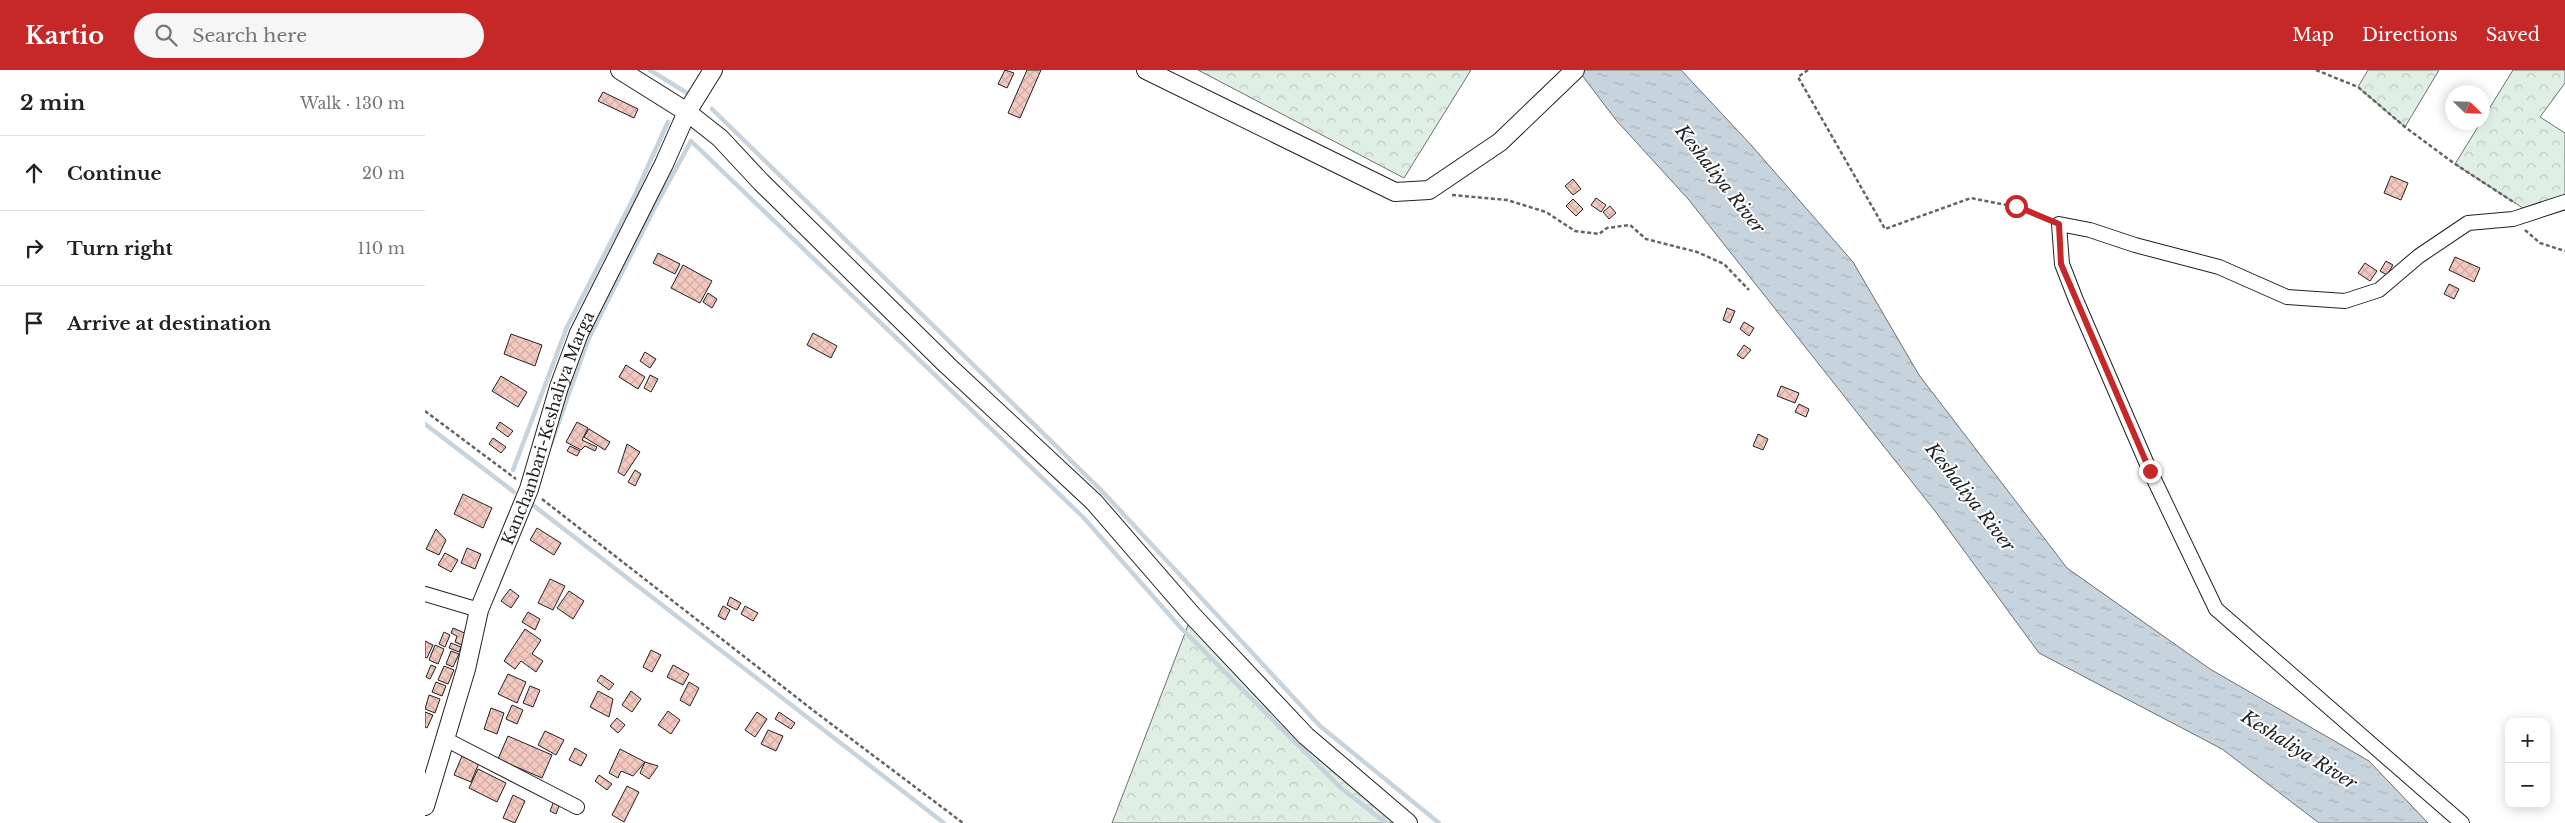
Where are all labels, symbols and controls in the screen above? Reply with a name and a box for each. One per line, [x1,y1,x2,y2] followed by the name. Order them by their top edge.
[134,13,484,58] search box
[25,21,104,50] text: Kartio
[152,21,180,49] icon: search
[192,24,307,47] text: Search here
[2292,24,2334,46] text: Map
[2362,24,2458,46] text: Directions
[2486,24,2540,46] text: Saved
[2445,85,2490,130] north arrow
[20,90,85,116] text: 2 min
[300,93,405,113] text: Walk · 130 m
[1670,119,1770,238] water label: Keshaliya River
[20,159,48,187] icon: ahead
[67,162,162,185] text: Continue
[362,163,405,183] text: 20 m
[2005,195,2028,218] route start
[20,234,48,262] icon: right
[67,237,173,260] text: Turn right
[358,238,405,258] text: 110 m
[497,308,598,548] street label: Kanchanbari-Keshaliya Marga
[20,309,48,337] icon: arrive
[67,312,271,335] text: Arrive at destination
[1920,437,2020,556] water label: Keshaliya River
[2139,460,2162,483] route end
[2236,705,2361,795] water label: Keshaliya River
[2505,718,2550,808] map controls
[2505,718,2550,763] button: +
[2505,763,2550,808] button: −

